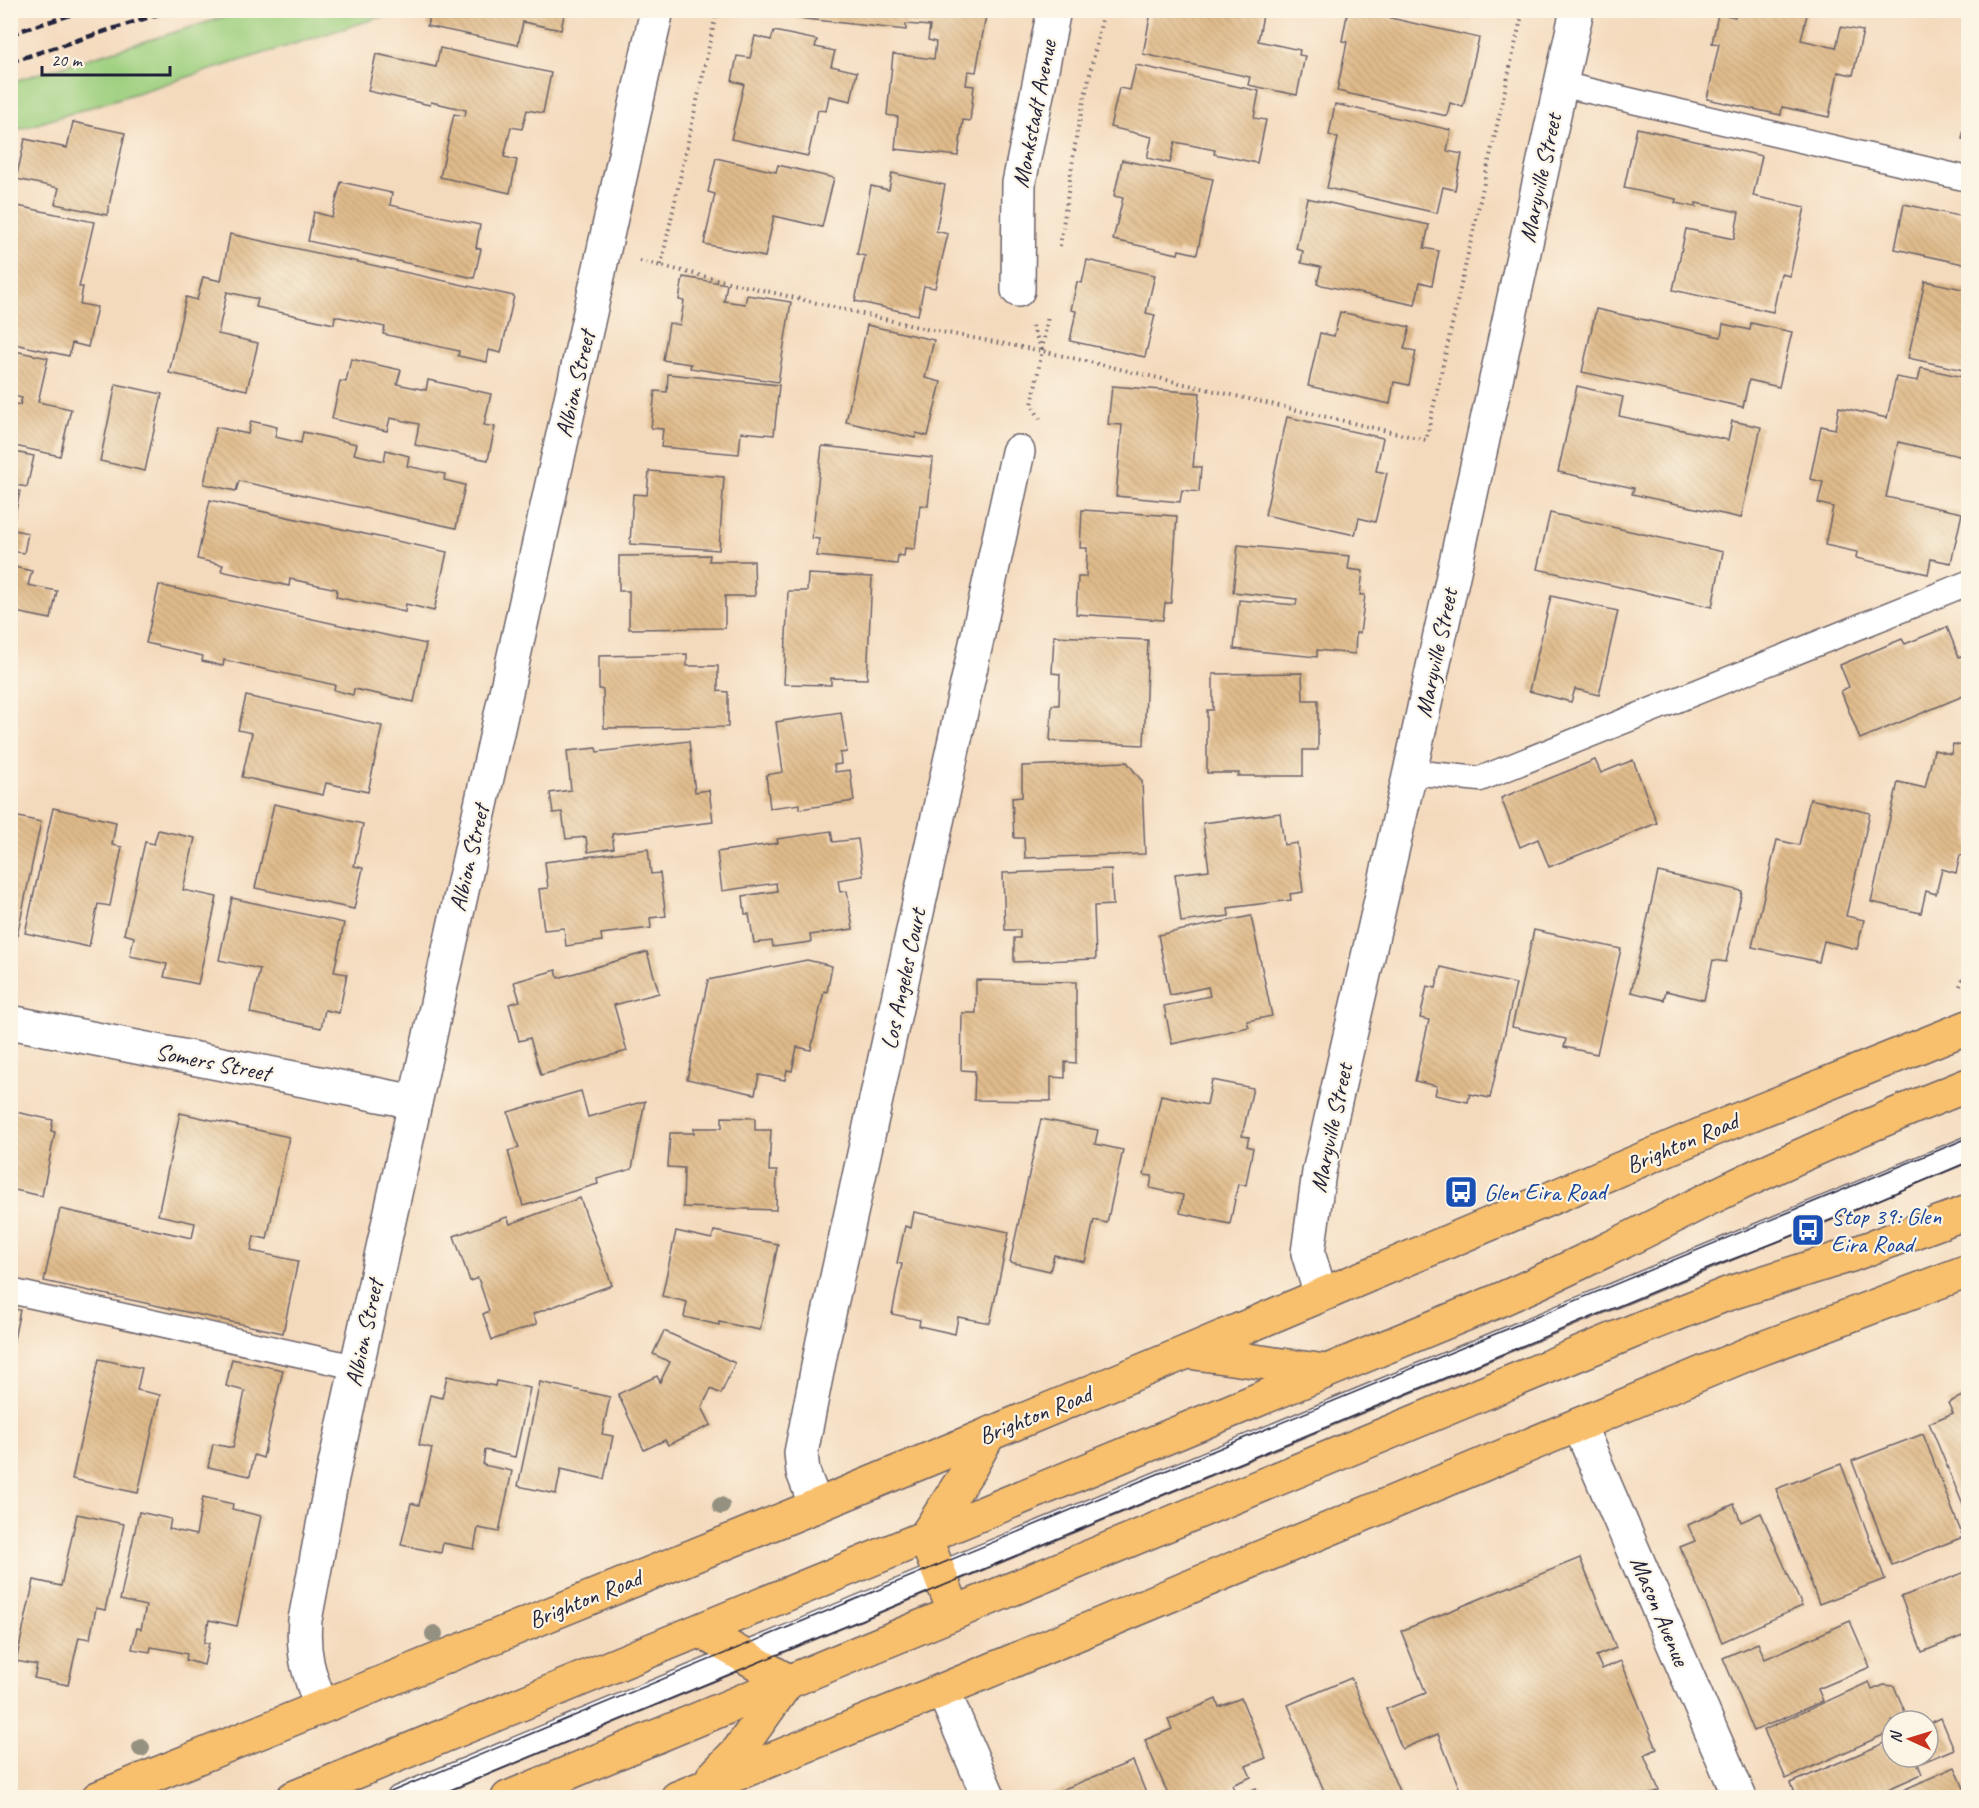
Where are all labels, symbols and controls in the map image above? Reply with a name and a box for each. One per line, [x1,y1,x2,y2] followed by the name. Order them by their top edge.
[1005,36,1063,190] street label: Monkstadt Avenue
[42,39,170,77] scale bar
[51,49,84,71] text: 20 m
[1512,109,1569,245] street label: Maryville Street
[548,325,602,440] street label: Albion Street
[1408,584,1465,720] street label: Maryville Street
[442,799,496,914] street label: Albion Street
[873,904,933,1052] street label: Los Angeles Court
[153,1036,276,1088] street label: Somers Street
[1303,1059,1360,1195] street label: Maryville Street
[1621,1105,1746,1180] street label: Brighton Road
[1443,1174,1479,1210] bus stop icon: Glen Eira Road
[1484,1177,1610,1207] place label: Glen Eira Road
[1831,1201,1941,1259] place label: Stop 39: Glen Eira Road
[1790,1212,1826,1248] bus stop icon: Stop 39: Glen Eira Road
[338,1274,391,1389] street label: Albion Street
[974,1377,1099,1451] street label: Brighton Road
[1624,1552,1697,1672] street label: Mason Avenue
[524,1561,649,1635] street label: Brighton Road
[1880,1709,1940,1769] north arrow
[1886,1729,1907,1744] text: N

